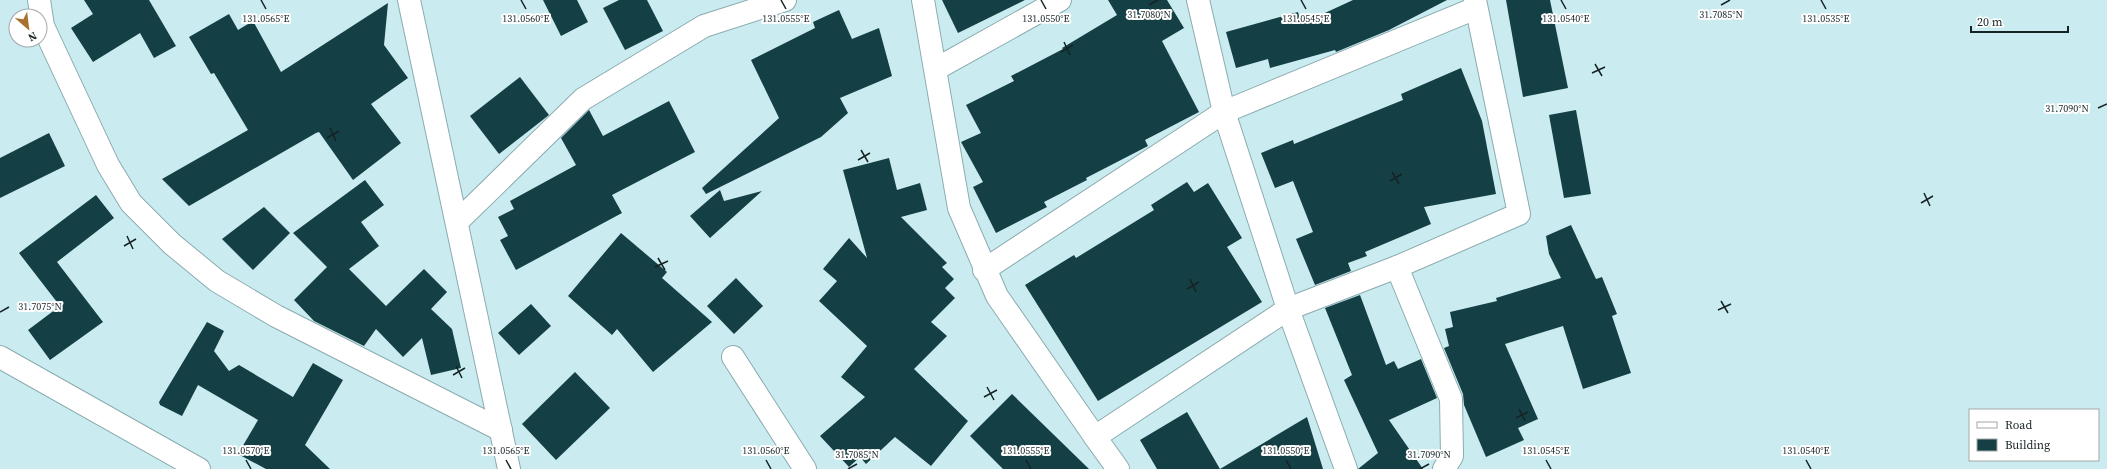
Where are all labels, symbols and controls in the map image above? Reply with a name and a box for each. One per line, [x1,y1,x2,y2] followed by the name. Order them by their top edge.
[8,8,48,48] north arrow
[1127,8,1171,21] text: 31.7080°N
[1699,8,1743,21] text: 31.7085°N
[1971,8,2068,34] scale bar
[242,12,290,25] text: 131.0565°E
[502,12,550,25] text: 131.0560°E
[762,12,810,25] text: 131.0555°E
[1022,12,1070,25] text: 131.0550°E
[1282,12,1330,25] text: 131.0545°E
[1542,12,1590,25] text: 131.0540°E
[1802,12,1850,25] text: 131.0535°E
[1977,14,2003,30] text: 20 m
[25,28,40,45] text: N
[2045,102,2089,115] text: 31.7090°N
[18,300,62,313] text: 31.7075°N
[1969,409,2099,461] legend
[2005,417,2032,433] text: Road
[2005,437,2050,453] text: Building
[222,444,270,457] text: 131.0570°E
[482,444,530,457] text: 131.0565°E
[742,444,790,457] text: 131.0560°E
[1002,444,1050,457] text: 131.0555°E
[1262,444,1310,457] text: 131.0550°E
[1522,444,1570,457] text: 131.0545°E
[1782,444,1830,457] text: 131.0540°E
[835,448,879,461] text: 31.7085°N
[1407,448,1451,461] text: 31.7090°N

